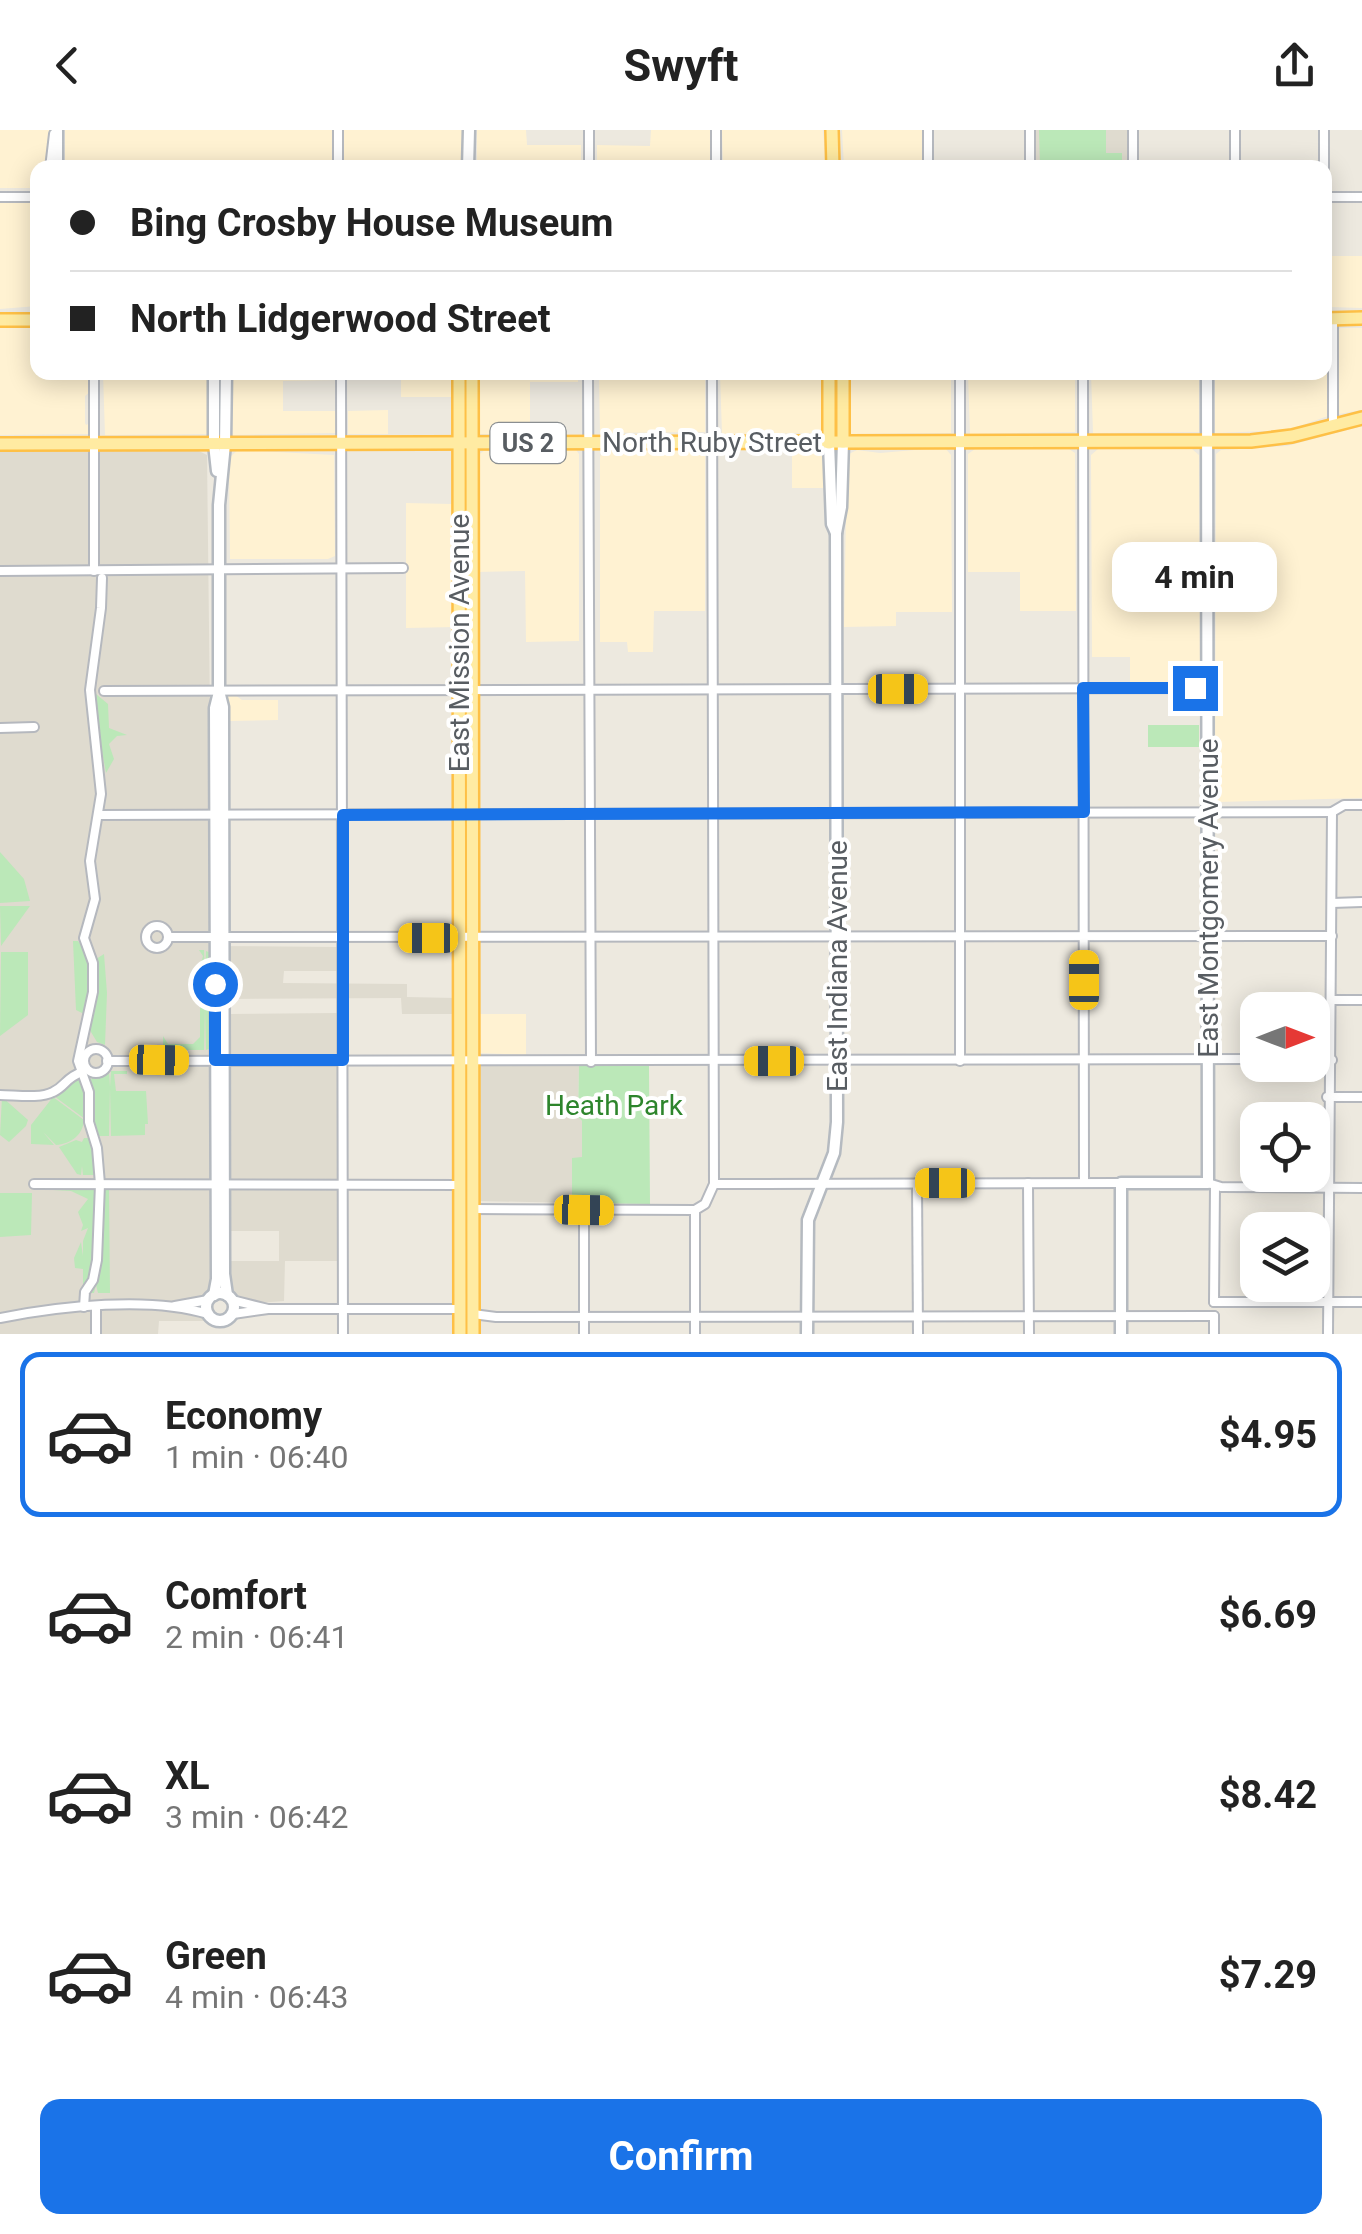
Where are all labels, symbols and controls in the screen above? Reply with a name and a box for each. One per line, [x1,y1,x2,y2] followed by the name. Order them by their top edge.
[40,38,95,93] icon: back
[1267,38,1322,93] icon: share
[623,39,739,92] text: Swyft
[130,201,614,245] text: Bing Crosby House Museum
[130,297,551,341] text: North Lidgerwood Street
[490,423,566,463] road number: US 2
[602,426,822,459] street label: North Ruby Street
[443,514,476,772] street label: East Mission Avenue
[1112,543,1278,613] callout: 4 min
[1154,558,1235,596] text: 4 min
[1173,666,1218,711] route end
[868,674,928,704] car
[1192,738,1225,1058] street label: East Montgomery Avenue
[821,840,854,1092] street label: East Indiana Avenue
[398,923,458,953] car
[1069,950,1099,1010] car
[193,962,238,1007] route start
[1240,992,1330,1082] north arrow
[1240,992,1330,1302] map controls
[129,1044,189,1076] car
[744,1046,804,1076] car
[545,1089,684,1122] park label: Heath Park
[1240,1102,1330,1192] button: locate
[915,1168,975,1198] car
[554,1194,614,1226] car
[1240,1212,1330,1302] button: layers
[45,1390,135,1480] icon: car
[165,1394,322,1438] text: Economy
[1219,1413,1317,1457] text: $4.95
[165,1438,348,1476] text: 1 min · 06:40
[45,1570,135,1660] icon: car
[165,1574,307,1618] text: Comfort
[1219,1593,1317,1637] text: $6.69
[165,1618,348,1656] text: 2 min · 06:41
[45,1750,135,1840] icon: car
[165,1754,210,1798] text: XL
[1219,1773,1317,1817] text: $8.42
[165,1798,348,1836] text: 3 min · 06:42
[45,1930,135,2020] icon: car
[165,1934,267,1978] text: Green
[1219,1953,1317,1997] text: $7.29
[165,1978,348,2016] text: 4 min · 06:43
[40,2099,1322,2214] button: Confirm

